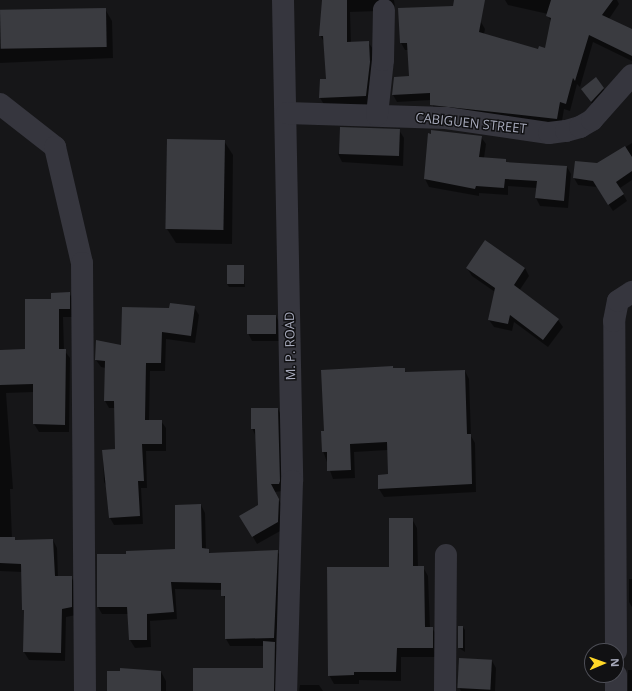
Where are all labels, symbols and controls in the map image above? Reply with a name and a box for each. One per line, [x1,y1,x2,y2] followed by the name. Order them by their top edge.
[415,109,527,137] street label: CABIGUEN STREET
[282,311,298,381] street label: M. P. ROAD
[584,643,624,683] north arrow
[608,658,623,667] text: N

